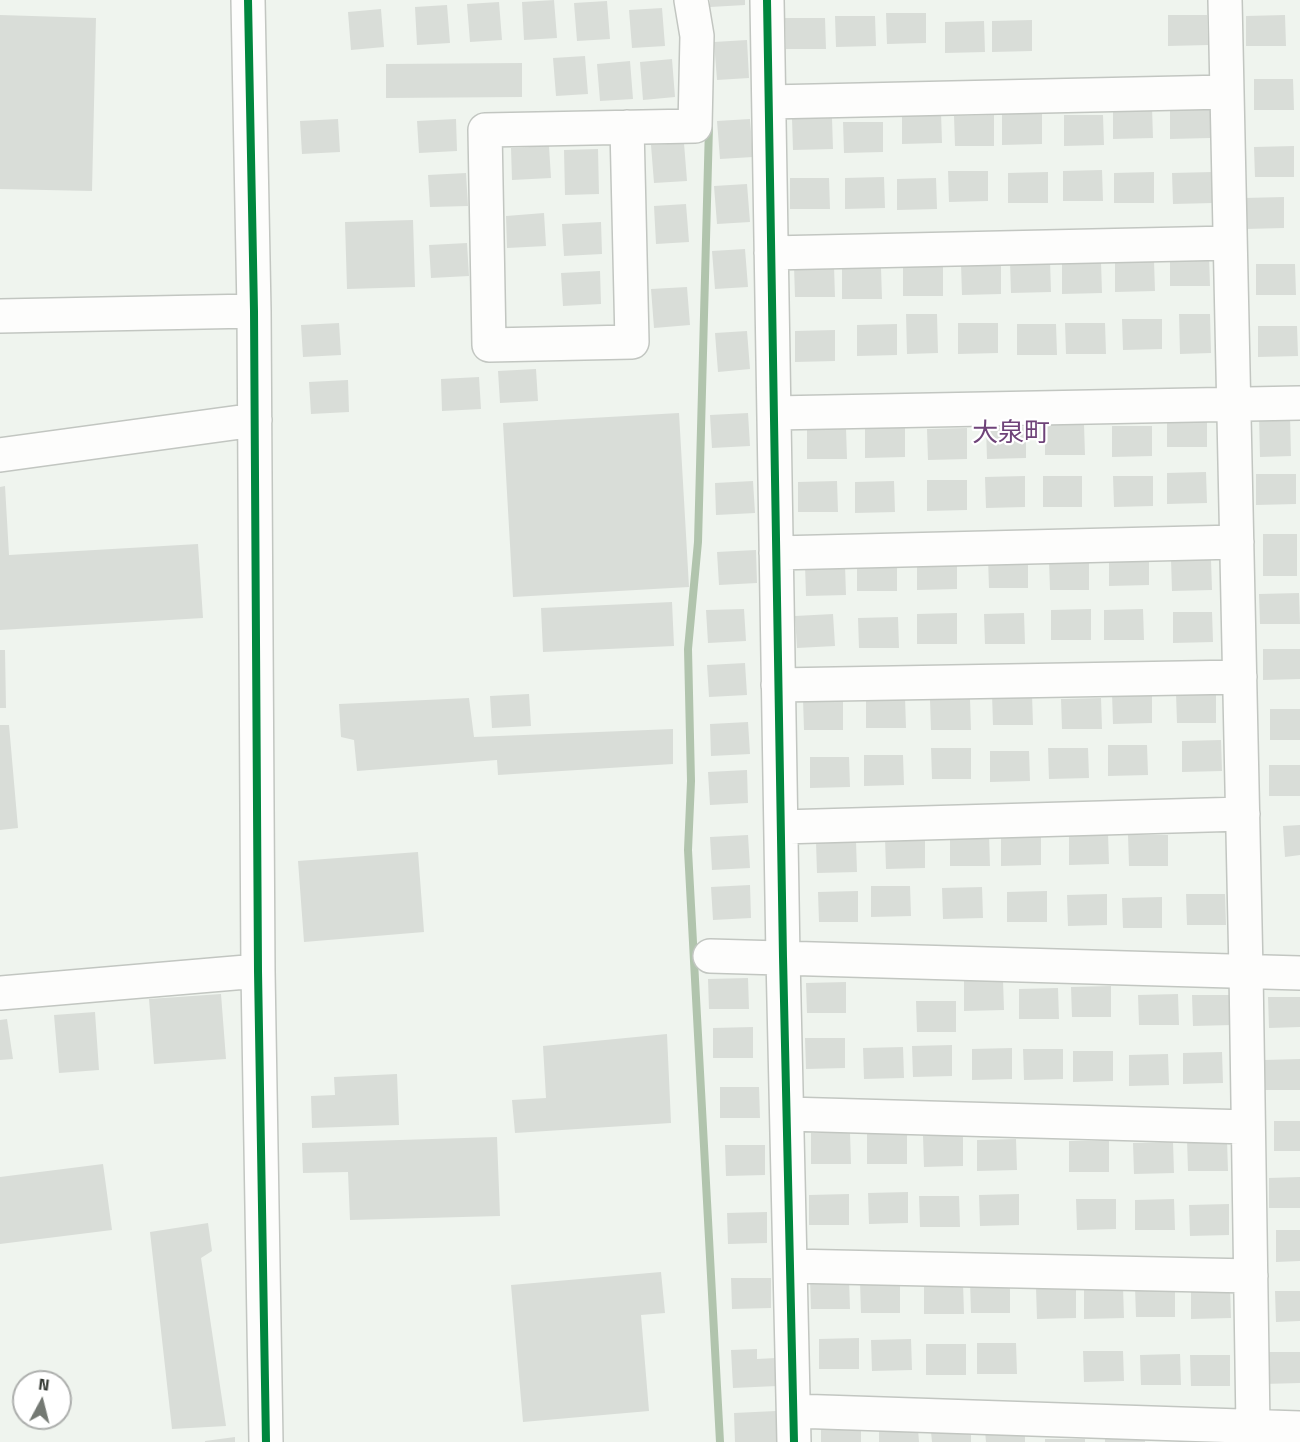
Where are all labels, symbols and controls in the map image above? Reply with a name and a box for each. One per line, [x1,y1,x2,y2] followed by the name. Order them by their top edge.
[972,419,1050,451] district label: 大泉町
[12,1370,72,1430] north arrow
[37,1372,51,1397] text: N

